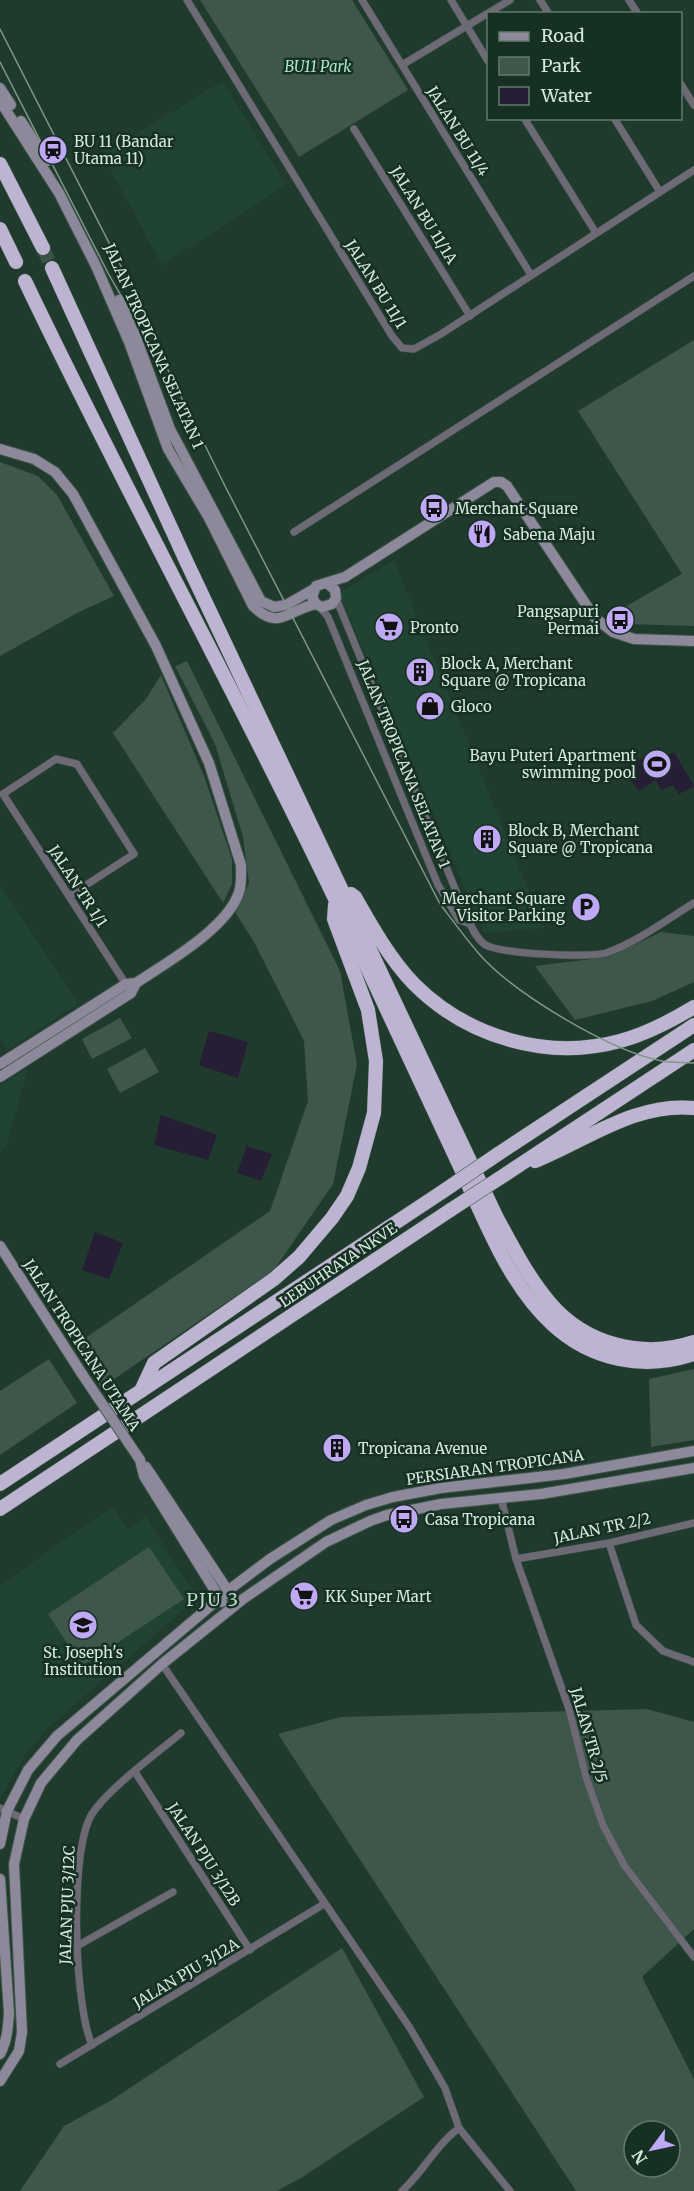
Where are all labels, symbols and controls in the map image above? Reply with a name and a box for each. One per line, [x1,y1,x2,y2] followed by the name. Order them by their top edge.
[487,12,682,120] legend
[541,24,585,47] text: Road
[541,54,582,77] text: Park
[285,57,352,76] park label: BU11 Park
[422,82,493,180] street label: JALAN BU 11/4
[540,84,592,107] text: Water
[74,132,174,168] place label: BU 11 (Bandar Utama 11)
[37,134,69,166] station icon: BU 11 (Bandar Utama 11)
[386,162,462,268] street label: JALAN BU 11/1A
[341,235,411,332] street label: JALAN BU 11/1
[100,239,208,452] street label: JALAN TROPICANA SELATAN 1
[418,492,450,524] bus stop icon: Merchant Square
[455,499,578,518] place label: Merchant Square
[466,518,498,550] restaurant icon: Sabena Maju
[503,525,595,544] place label: Sabena Maju
[517,602,599,638] place label: Pangsapuri Permai
[604,604,636,636] bus stop icon: Pangsapuri Permai
[373,611,405,643] supermarket icon: Pronto
[410,618,459,637] place label: Pronto
[441,654,586,690] place label: Block A, Merchant Square @ Tropicana
[353,656,455,871] street label: JALAN TROPICANA SELATAN 1
[404,656,436,688] building icon: Block A, Merchant Square @ Tropicana
[414,690,446,722] shop icon: Gloco
[451,697,492,716] place label: Gloco
[470,746,636,782] place label: Bayu Puteri Apartment swimming pool
[641,748,673,780] sports icon: Bayu Puteri Apartment swimming pool
[508,821,653,857] place label: Block B, Merchant Square @ Tropicana
[471,823,503,855] building icon: Block B, Merchant Square @ Tropicana
[44,840,112,931] street label: JALAN TR 1/1
[442,889,565,925] place label: Merchant Square Visitor Parking
[570,891,602,923] parking icon: Merchant Square Visitor Parking
[276,1218,401,1311] street label: LEBUHRAYA NKVE
[19,1255,145,1435] street label: JALAN TROPICANA UTAMA
[321,1432,353,1464] building icon: Tropicana Avenue
[358,1439,487,1458] place label: Tropicana Avenue
[405,1445,586,1489] street label: PERSIARAN TROPICANA
[388,1503,420,1535] bus stop icon: Casa Tropicana
[551,1508,652,1548] street label: JALAN TR 2/2
[425,1510,535,1529] place label: Casa Tropicana
[288,1580,320,1612] supermarket icon: KK Super Mart
[325,1587,432,1606] place label: KK Super Mart
[186,1588,240,1611] district label: PJU 3
[67,1609,99,1641] school or university icon: St. Joseph's Institution
[43,1643,123,1679] place label: St. Joseph's Institution
[566,1684,612,1785] street label: JALAN TR 2/5
[163,1798,244,1909] street label: JALAN PJU 3/12B
[55,1845,79,1966] street label: JALAN PJU 3/12C
[129,1934,243,2013] street label: JALAN PJU 3/12A
[622,2119,682,2179] north arrow
[627,2146,651,2168] text: N

